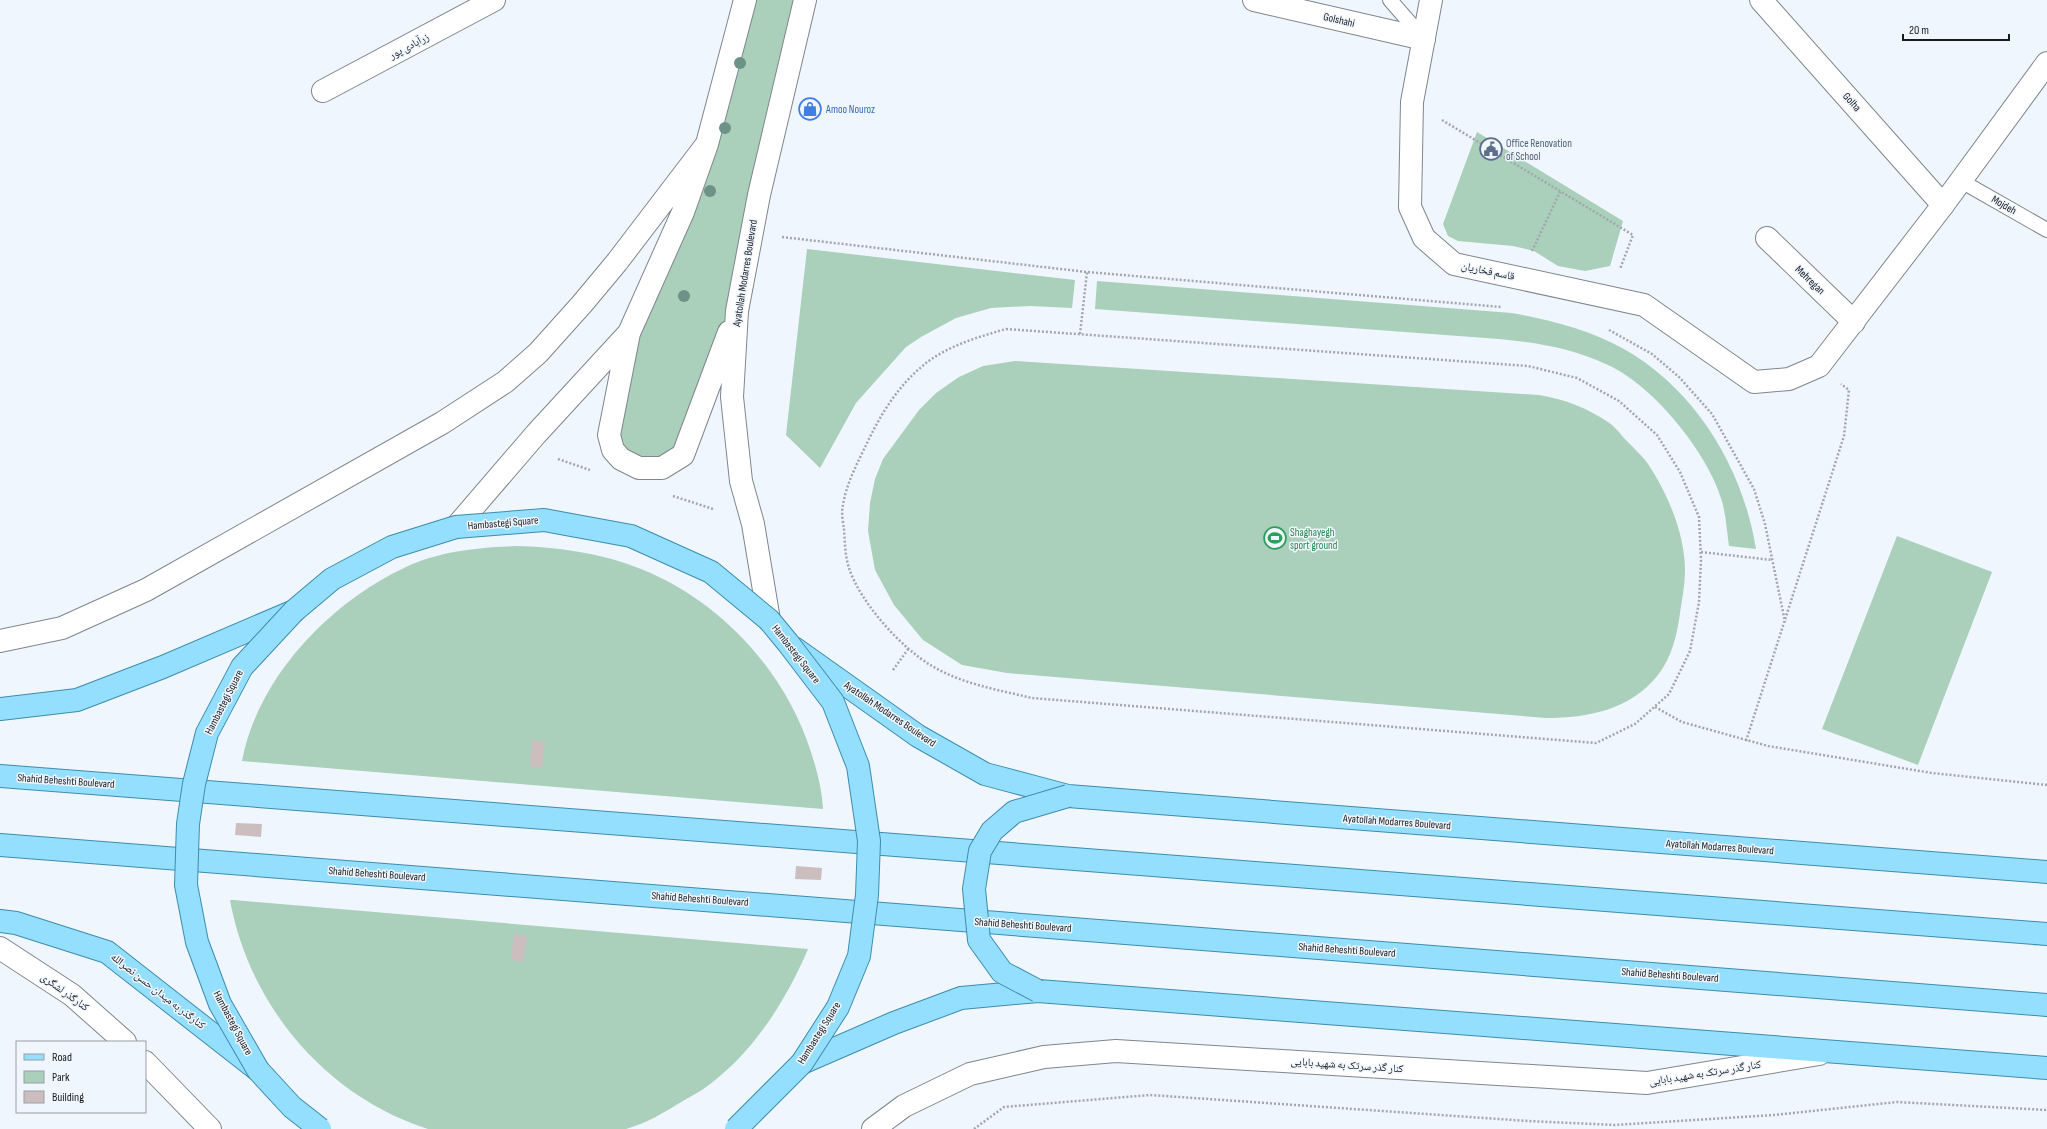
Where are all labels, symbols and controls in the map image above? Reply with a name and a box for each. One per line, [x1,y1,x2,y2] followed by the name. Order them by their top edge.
[1322,10,1356,30] street label: Golshahi
[1903,16,2009,42] scale bar
[1909,23,1929,38] text: 20 m
[386,30,431,62] street label: زرآبادی پور
[1840,90,1864,114] street label: Golha
[797,96,823,122] shop icon: Amoo Nouroz
[825,103,875,116] place label: Amoo Nouroz
[1478,136,1504,162] public building icon: Office Renovation of School
[1506,137,1572,163] place label: Office Renovation of School
[1989,193,2019,217] street label: Mojdeh
[730,218,760,328] street label: Ayatollah Modarres Boulevard
[1460,259,1516,284] street label: قاسم فخاریان
[1792,263,1828,297] street label: Mehregan
[467,513,539,533] street label: Hambastegi Square
[1262,525,1288,551] sports icon: Shaghayegh sport ground
[1290,526,1338,552] place label: Shaghayegh sport ground
[769,622,823,686] street label: Hambastegi Square
[202,667,246,737] street label: Hambastegi Square
[841,678,939,750] street label: Ayatollah Modarres Boulevard
[17,771,115,791] street label: Shahid Beheshti Boulevard
[1342,812,1452,832] street label: Ayatollah Modarres Boulevard
[1665,837,1775,857] street label: Ayatollah Modarres Boulevard
[328,864,426,884] street label: Shahid Beheshti Boulevard
[651,889,749,909] street label: Shahid Beheshti Boulevard
[974,915,1072,935] street label: Shahid Beheshti Boulevard
[1298,940,1396,960] street label: Shahid Beheshti Boulevard
[108,950,208,1032] street label: کنارگذر به میدان حسن نصرالله
[1621,965,1719,985] street label: Shahid Beheshti Boulevard
[38,970,92,1014] street label: کنارگذر لشگری
[211,989,255,1057] street label: Hambastegi Square
[795,999,843,1067] street label: Hambastegi Square
[16,1041,146,1113] legend
[52,1050,72,1065] text: Road
[1290,1055,1404,1075] street label: کنار گذر سرتک به شهید بابایی
[1648,1058,1762,1088] street label: کنار گذر سرتک به شهید بابایی
[52,1070,70,1085] text: Park
[52,1090,84,1105] text: Building

